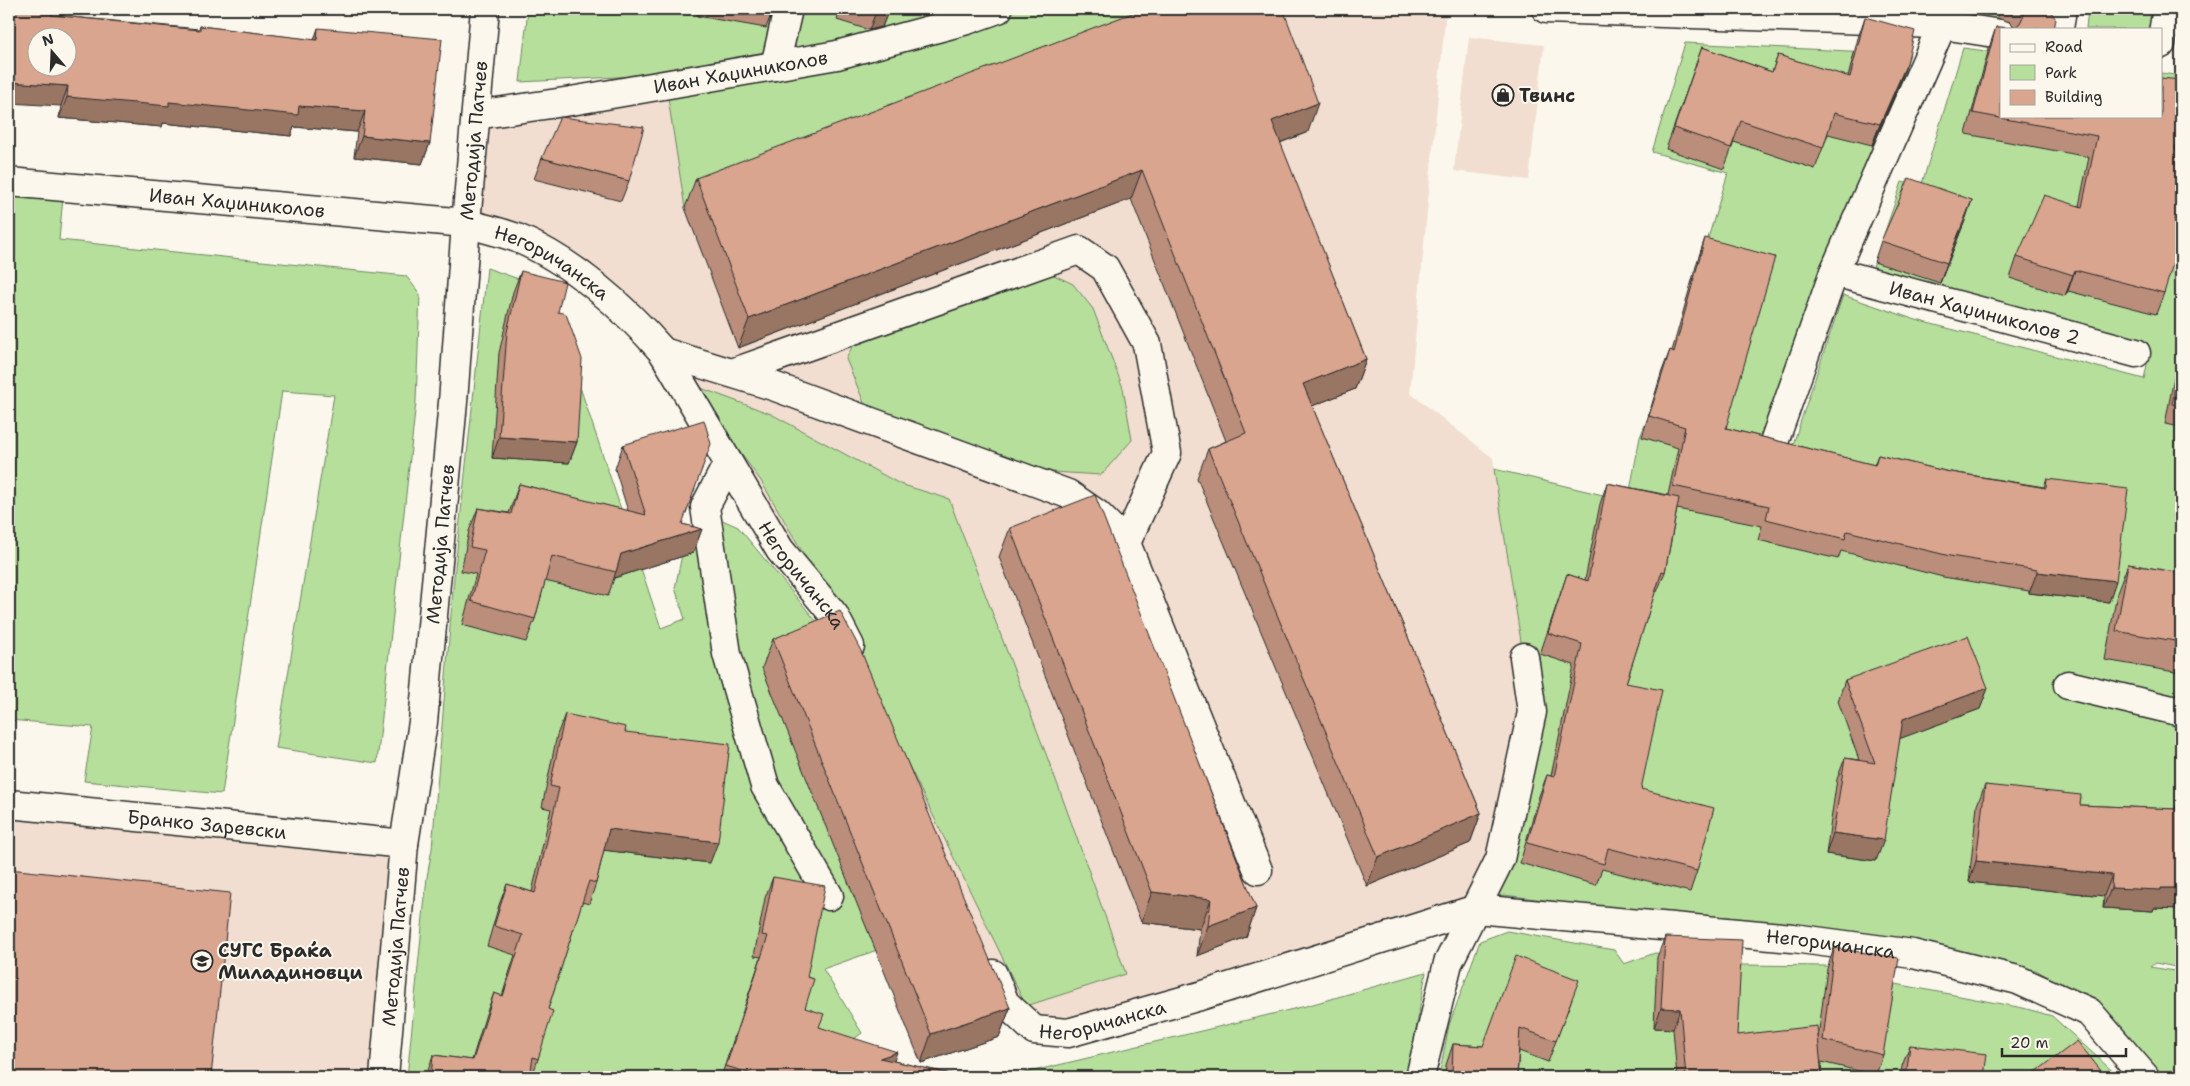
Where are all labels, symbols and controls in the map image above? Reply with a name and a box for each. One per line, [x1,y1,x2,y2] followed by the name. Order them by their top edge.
[28,28,78,78] north arrow
[2000,28,2162,118] legend
[40,29,56,50] text: N
[2045,37,2083,57] text: Road
[651,45,830,100] street label: Иван Хаџиниколов
[454,60,493,221] street label: Методија Патчев
[2045,63,2077,83] text: Park
[1491,83,1515,107] shop icon: Твинс
[1519,83,1575,108] place label: Твинс
[2045,87,2102,107] text: Building
[148,183,326,223] street label: Иван Хаџиниколов
[491,220,615,306] street label: Негоричанска
[1886,275,2083,350] street label: Иван Хаџиниколов 2
[420,463,460,625] street label: Методија Патчев
[753,517,851,633] street label: Негоричанска
[126,804,288,845] street label: Бранко Заревски
[376,866,415,1027] street label: Методија Патчев
[1765,924,1897,965] street label: Негоричанска
[218,938,363,985] place label: СУГС Браќа Миладиновци
[190,949,214,973] school or university icon: СУГС Браќа Миладиновци
[1038,994,1169,1046] street label: Негоричанска
[2002,1026,2126,1058] scale bar
[2010,1033,2049,1053] text: 20 m

